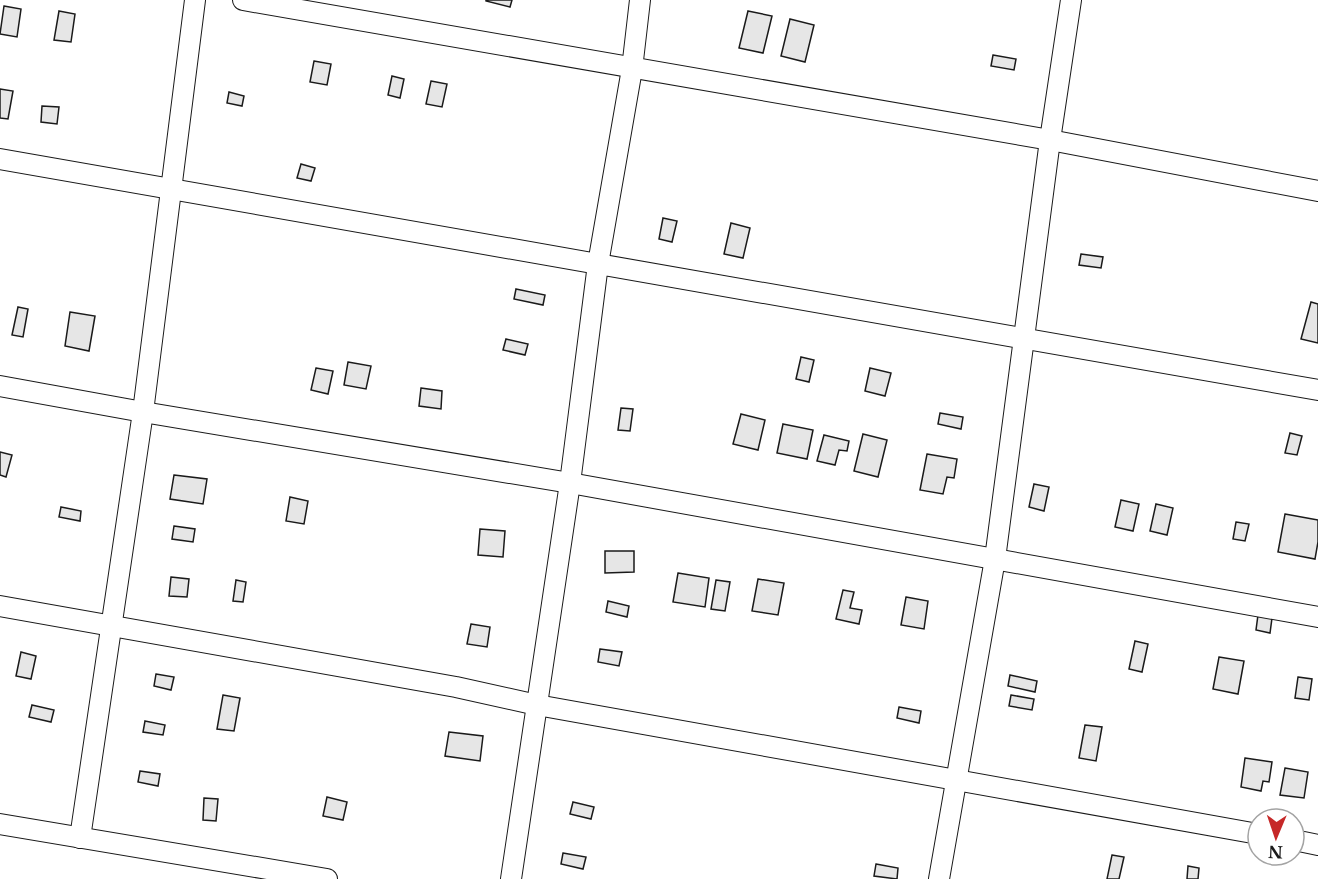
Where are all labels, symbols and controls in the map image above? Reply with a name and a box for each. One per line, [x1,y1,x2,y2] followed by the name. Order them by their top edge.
[1246,807,1306,867] north arrow
[1268,842,1283,862] text: N

